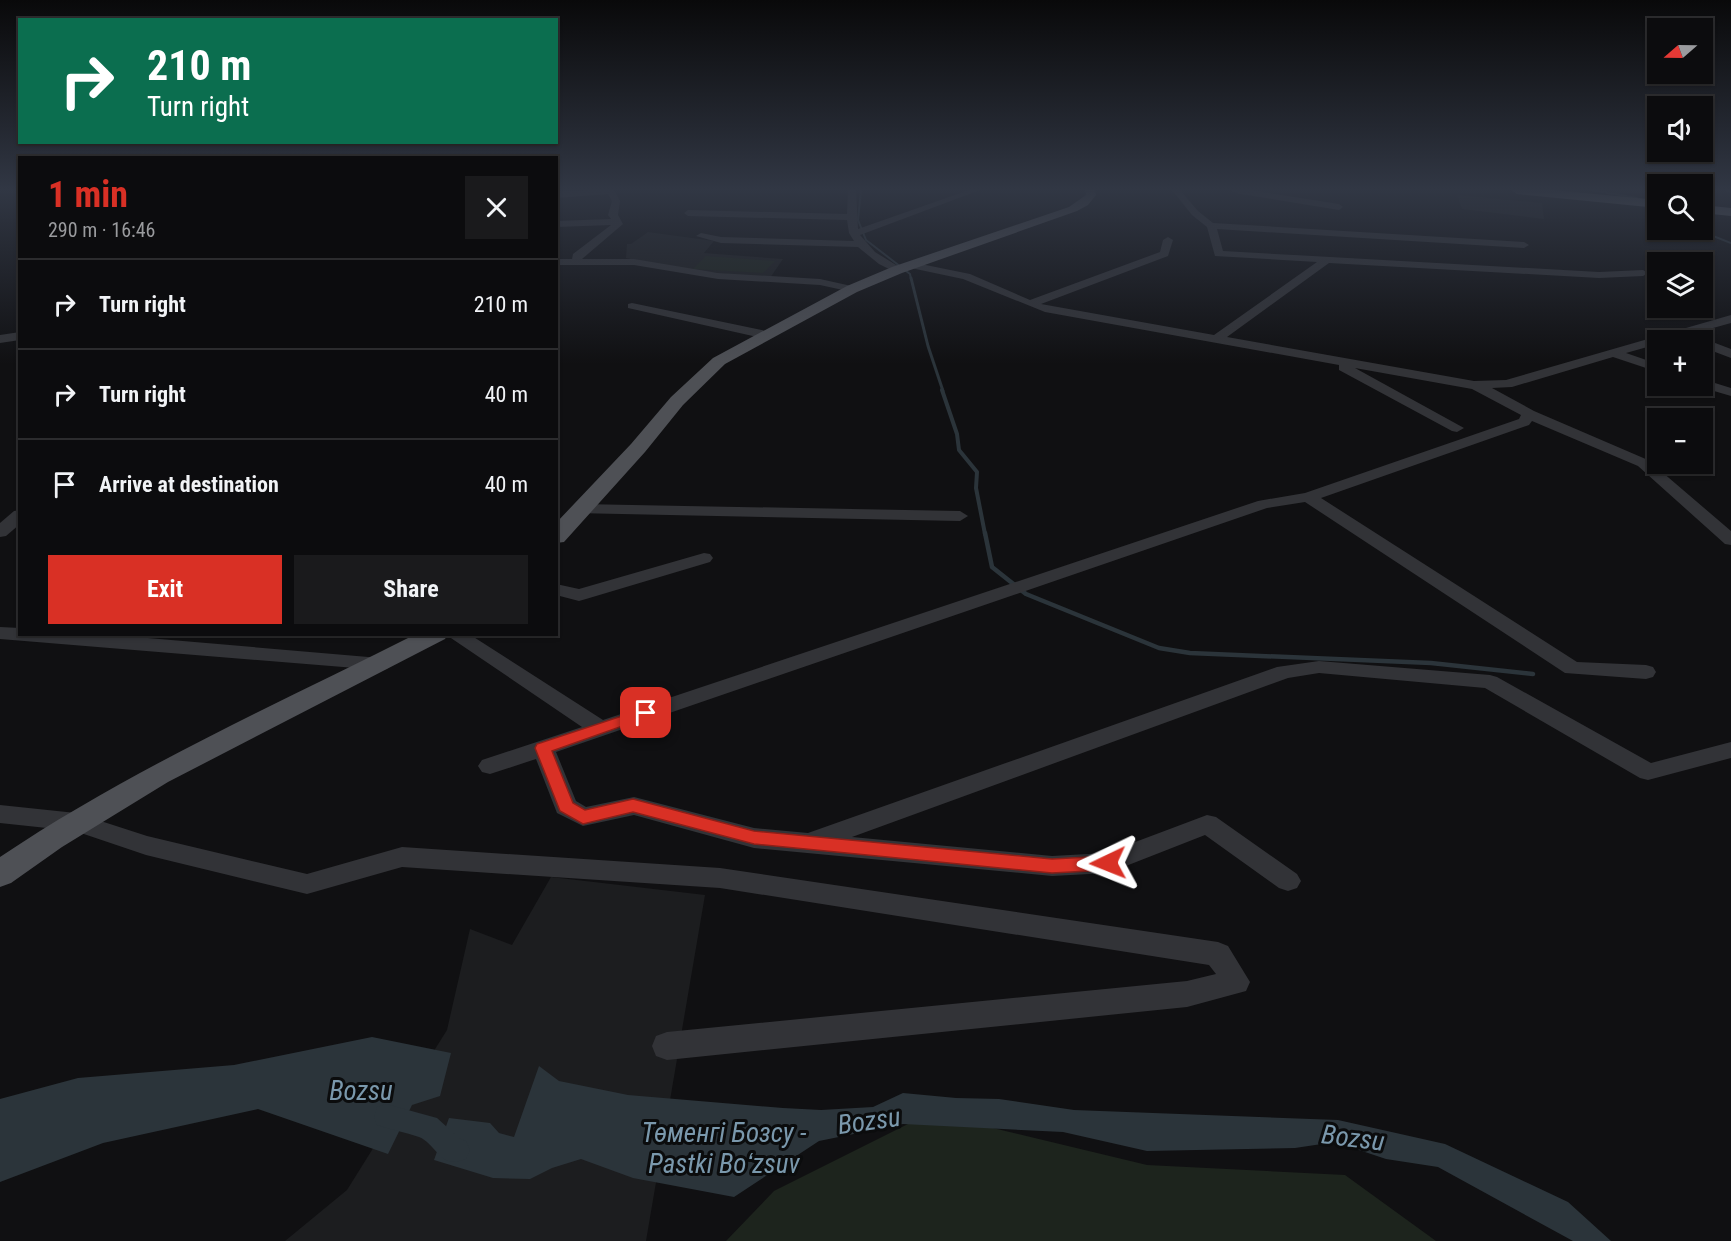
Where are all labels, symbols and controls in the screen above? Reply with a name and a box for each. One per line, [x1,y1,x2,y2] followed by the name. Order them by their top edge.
[1647,18,1713,84] north arrow
[1647,18,1713,474] map controls
[147,41,252,90] text: 210 m
[48,42,126,120] icon: right
[147,91,249,123] text: Turn right
[1647,96,1713,162] button: sound
[48,174,128,216] text: 1 min
[1647,174,1713,240] button: search
[465,176,528,239] button: close
[48,218,155,242] text: 290 m · 16:46
[1647,252,1713,318] button: layers
[48,288,81,321] icon: right
[99,292,186,317] text: Turn right
[474,292,528,317] text: 210 m
[1647,330,1713,396] button: +
[48,378,81,411] icon: right
[99,382,186,407] text: Turn right
[485,382,528,407] text: 40 m
[1647,408,1713,474] button: −
[48,468,81,501] icon: arrive
[99,472,279,497] text: Arrive at destination
[485,472,528,497] text: 40 m
[48,555,282,624] button: Exit
[294,555,528,624] button: Share
[620,687,671,738] pin
[629,696,662,729] icon: arrive
[1076,831,1140,895] position arrow
[329,1075,393,1107] water label: Bozsu
[835,1101,903,1141] water label: Bozsu
[642,1117,807,1180] water label: Төменгі Бозсу - Pastki Boʻzsuv
[1320,1118,1387,1158] water label: Bozsu

